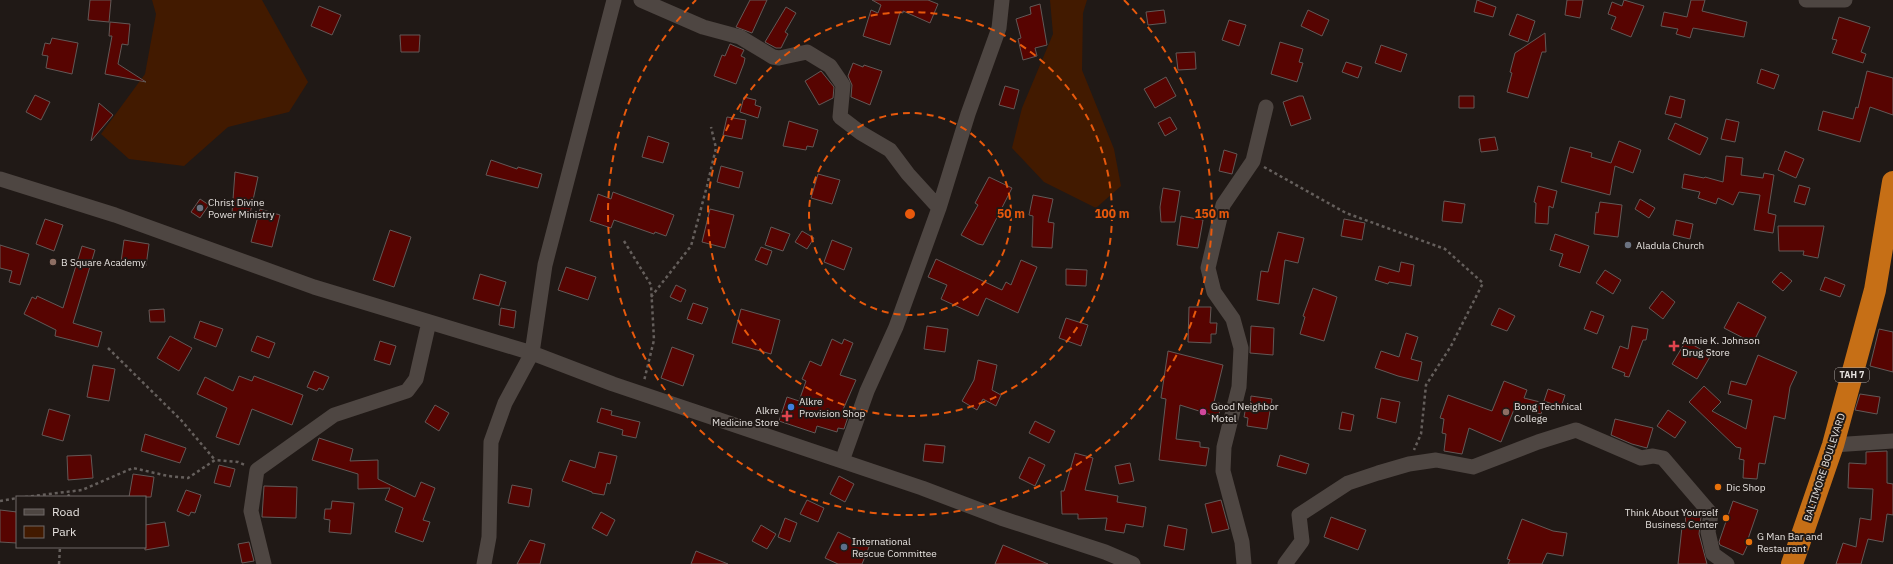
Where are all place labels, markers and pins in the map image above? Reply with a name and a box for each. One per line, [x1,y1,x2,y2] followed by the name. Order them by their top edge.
[208,196,274,221] place label: Christ Divine Power Ministry
[195,203,205,213] marker: Christ Divine Power Ministry
[903,207,917,221] centre of rings
[1636,239,1704,252] place label: Aladula Church
[1623,240,1633,250] marker: Aladula Church
[61,256,146,269] place label: B Square Academy
[48,257,58,267] marker: B Square Academy
[1682,334,1760,359] place label: Annie K. Johnson Drug Store
[1669,341,1679,351] marker: Annie K. Johnson Drug Store
[799,395,866,420] place label: Alkre Provision Shop
[1211,400,1279,425] place label: Good Neighbor Motel
[1514,400,1582,425] place label: Bong Technical College
[786,402,796,412] marker: Alkre Provision Shop
[712,404,780,429] place label: Alkre Medicine Store
[1198,407,1208,417] marker: Good Neighbor Motel
[1501,407,1511,417] marker: Bong Technical College
[782,411,792,421] marker: Alkre Medicine Store
[1726,481,1766,494] place label: Dic Shop
[1713,482,1723,492] marker: Dic Shop
[1625,506,1719,531] place label: Think About Yourself Business Center
[1721,513,1731,523] marker: Think About Yourself Business Center
[1757,530,1823,555] place label: G Man Bar and Restaurant
[852,535,937,560] place label: International Rescue Committee
[1744,537,1754,547] marker: G Man Bar and Restaurant
[839,542,849,552] marker: International Rescue Committee

